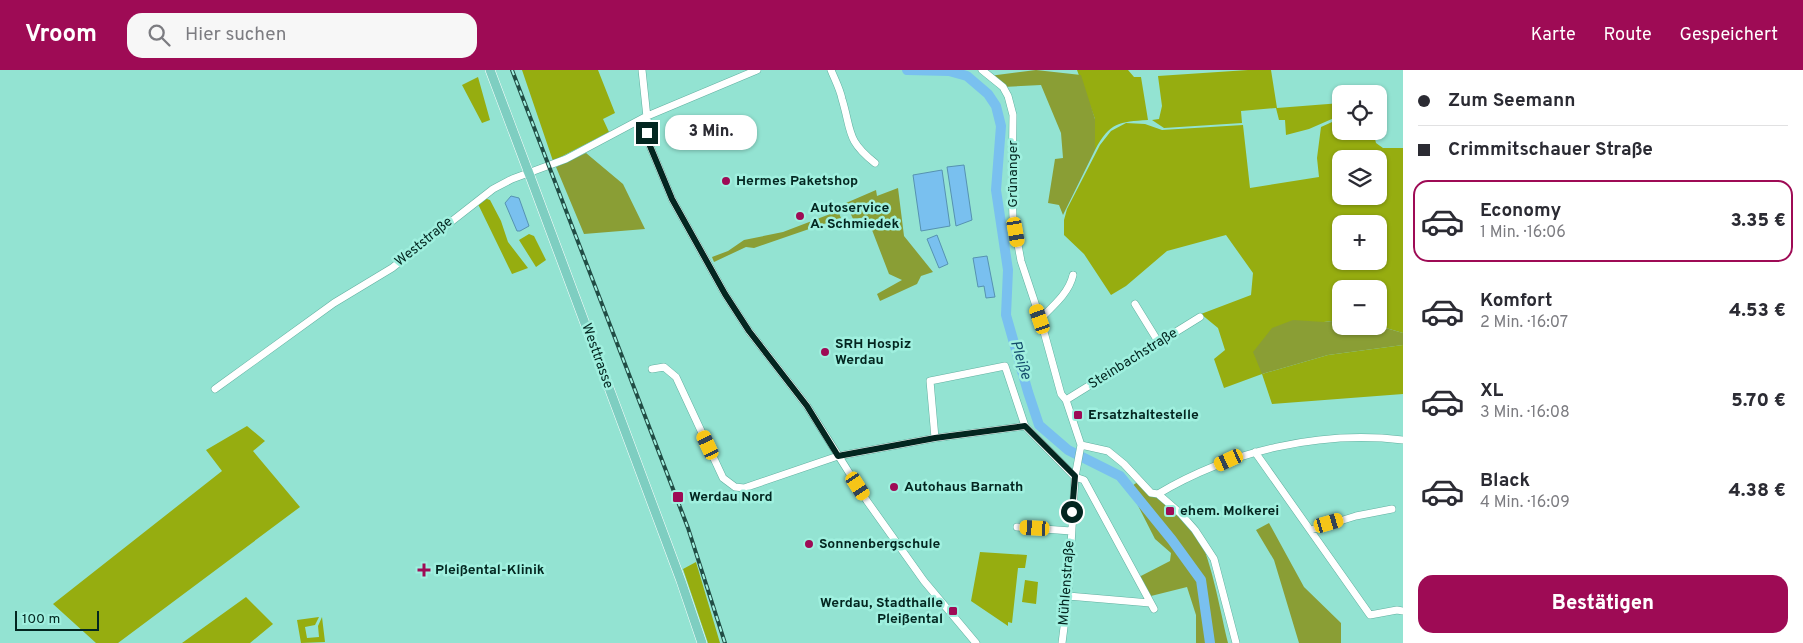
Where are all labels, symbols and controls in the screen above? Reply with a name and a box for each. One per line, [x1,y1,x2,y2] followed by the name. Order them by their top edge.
[127,13,477,58] search box
[25,20,97,50] text: Vroom
[145,21,173,49] icon: search
[185,23,286,47] text: Hier suchen
[1531,24,1576,47] text: Karte
[1604,24,1652,47] text: Route
[1680,24,1778,47] text: Gespeichert
[1332,85,1387,335] map controls
[1332,85,1387,140] button: locate
[1448,89,1576,113] text: Zum Seemann
[664,116,757,150] callout: 3 Min.
[636,122,658,144] route end
[688,122,734,142] text: 3 Min.
[1448,138,1653,162] text: Crimmitschauer Straße
[1005,140,1022,208] street label: Grünanger
[1332,150,1387,205] button: layers
[736,173,858,190] place label: Hermes Paketshop
[720,175,732,187] marker: Hermes Paketshop
[1420,199,1465,244] icon: car
[1480,199,1561,223] text: Economy
[810,200,899,233] place label: Autoservice A. Schmiedek
[1731,209,1786,233] text: 3.35 €
[794,210,806,222] marker: Autoservice A. Schmiedek
[392,214,456,270] street label: Weststraße
[1332,215,1387,270] button: +
[1006,216,1025,248] car
[1480,223,1566,243] text: 1 Min. · 16:06
[1332,280,1387,335] button: −
[1420,289,1465,334] icon: car
[1480,289,1552,313] text: Komfort
[1729,299,1786,323] text: 4.53 €
[1028,302,1051,336] car
[1480,313,1568,333] text: 2 Min. · 16:07
[577,321,617,391] street label: Westtrasse
[1085,325,1181,393] street label: Steinbachstraße
[835,336,911,369] place label: SRH Hospiz Werdau
[1005,338,1035,382] water label: Pleiße
[819,346,831,358] marker: SRH Hospiz Werdau
[1420,379,1465,424] icon: car
[1480,379,1503,403] text: XL
[1731,389,1786,413] text: 5.70 €
[1480,403,1570,423] text: 3 Min. · 16:08
[1088,407,1199,424] place label: Ersatzhaltestelle
[1072,409,1084,421] marker: Ersatzhaltestelle
[694,428,721,462] car
[1212,447,1245,473] car
[843,469,872,503] car
[1420,469,1465,514] icon: car
[1480,469,1530,493] text: Black
[904,479,1023,496] place label: Autohaus Barnath
[1728,479,1786,503] text: 4.38 €
[888,481,900,493] marker: Autohaus Barnath
[689,489,773,506] place label: Werdau Nord
[671,490,685,504] marker: Werdau Nord
[1480,493,1570,513] text: 4 Min. · 16:09
[1061,501,1083,523] route start
[1180,503,1279,520] place label: ehem. Molkerei
[1164,505,1176,517] marker: ehem. Molkerei
[1312,512,1345,534] car
[1019,520,1050,536] car
[819,536,941,553] place label: Sonnenbergschule
[803,538,815,550] marker: Sonnenbergschule
[1056,540,1078,626] street label: Mühlenstraße
[435,562,545,579] place label: Pleißental-Klinik
[417,563,431,577] marker: Pleißental-Klinik
[1418,575,1788,633] button: Bestätigen
[820,595,943,628] place label: Werdau, Stadthalle Pleißental
[947,605,959,617] marker: Werdau, Stadthalle Pleißental
[15,608,99,631] scale bar
[22,611,60,628] text: 100 m

